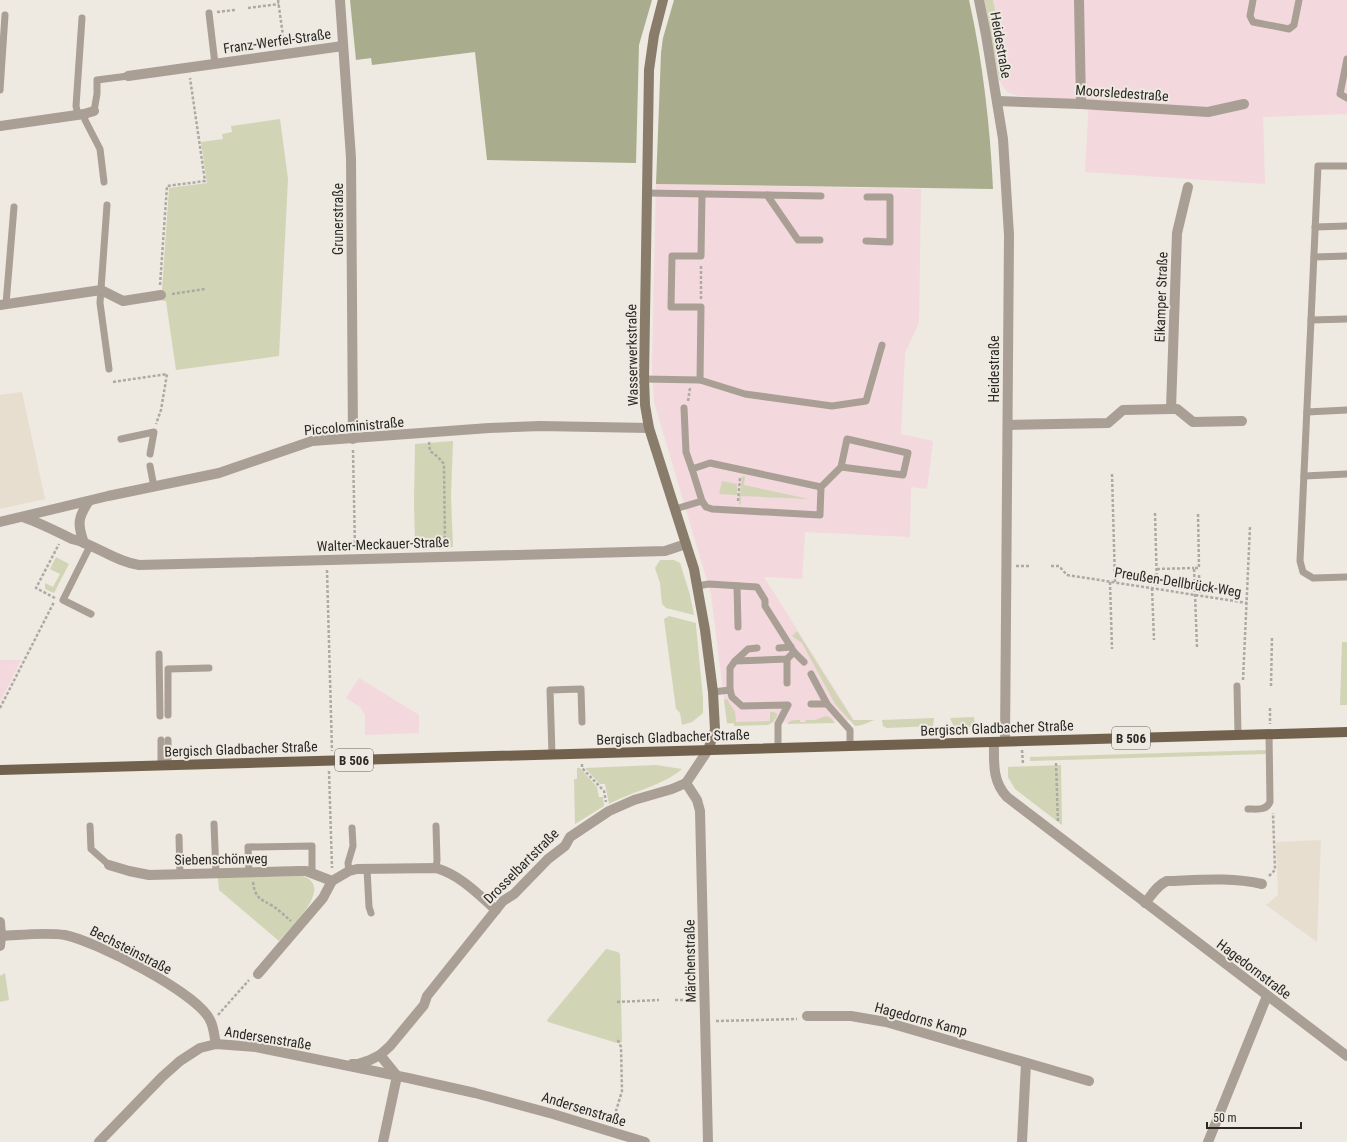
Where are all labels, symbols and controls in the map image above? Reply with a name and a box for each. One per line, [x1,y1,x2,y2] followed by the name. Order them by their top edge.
[987,11,1015,80] street label: Heidestraße
[222,25,332,56] street label: Franz-Werfel-Straße
[1075,82,1170,104] street label: Moorsledestraße
[330,183,346,255] street label: Grunerstraße
[1151,251,1171,343] street label: Eikamper Straße
[623,303,641,406] street label: Wasserwerkstraße
[986,335,1002,403] street label: Heidestraße
[303,414,405,438] street label: Piccoloministraße
[317,534,450,554] street label: Walter-Meckauer-Straße
[1113,564,1243,600] street label: Preußen-Dellbrück-Weg
[920,717,1074,739] street label: Bergisch Gladbacher Straße
[596,726,750,748] street label: Bergisch Gladbacher Straße
[1112,727,1150,749] road number: B 506
[164,738,318,760] street label: Bergisch Gladbacher Straße
[335,749,373,771] road number: B 506
[480,825,562,907] street label: Drosselbartstraße
[174,850,268,868] street label: Siebenschönweg
[681,919,699,1003] street label: Märchenstraße
[87,923,175,978] street label: Bechsteinstraße
[1214,936,1295,1002] street label: Hagedornstraße
[873,999,969,1039] street label: Hagedorns Kamp
[224,1023,313,1053] street label: Andersenstraße
[540,1089,629,1130] street label: Andersenstraße
[1207,1104,1301,1130] scale bar
[1213,1111,1237,1125] text: 50 m

